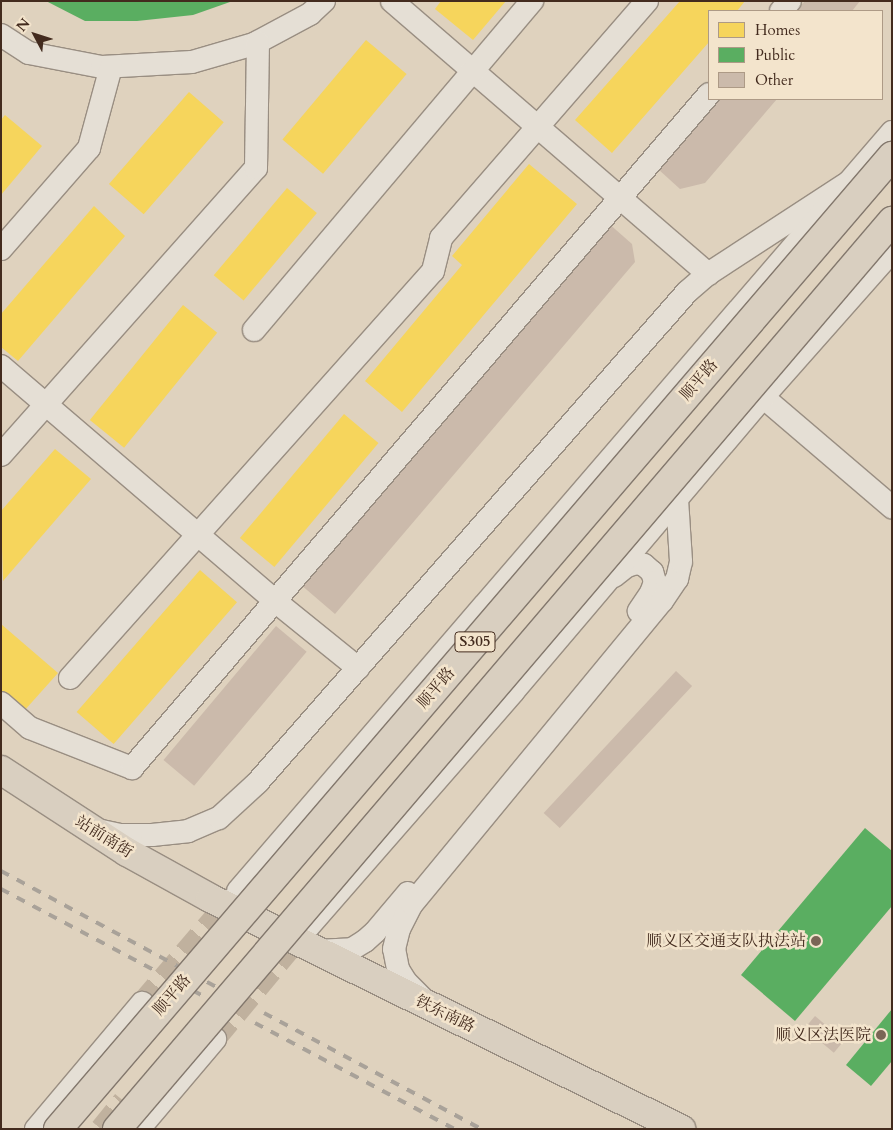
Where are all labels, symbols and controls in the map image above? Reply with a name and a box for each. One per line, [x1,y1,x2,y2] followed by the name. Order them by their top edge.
[10,10,60,60] north arrow
[708,10,883,100] legend
[12,14,34,36] text: N
[755,20,800,40] text: Homes
[755,45,795,65] text: Public
[755,70,793,90] text: Other
[676,356,722,404] street label: 顺平路
[454,630,496,654] road number: S305
[413,664,459,712] street label: 顺平路
[72,812,136,862] street label: 站前南街
[646,931,806,951] place label: 顺义区交通支队执法站
[810,935,822,947] marker: 顺义区交通支队执法站
[149,971,195,1019] street label: 顺平路
[412,991,478,1037] street label: 铁东南路
[775,1025,871,1045] place label: 顺义区法医院
[875,1029,887,1041] marker: 顺义区法医院

